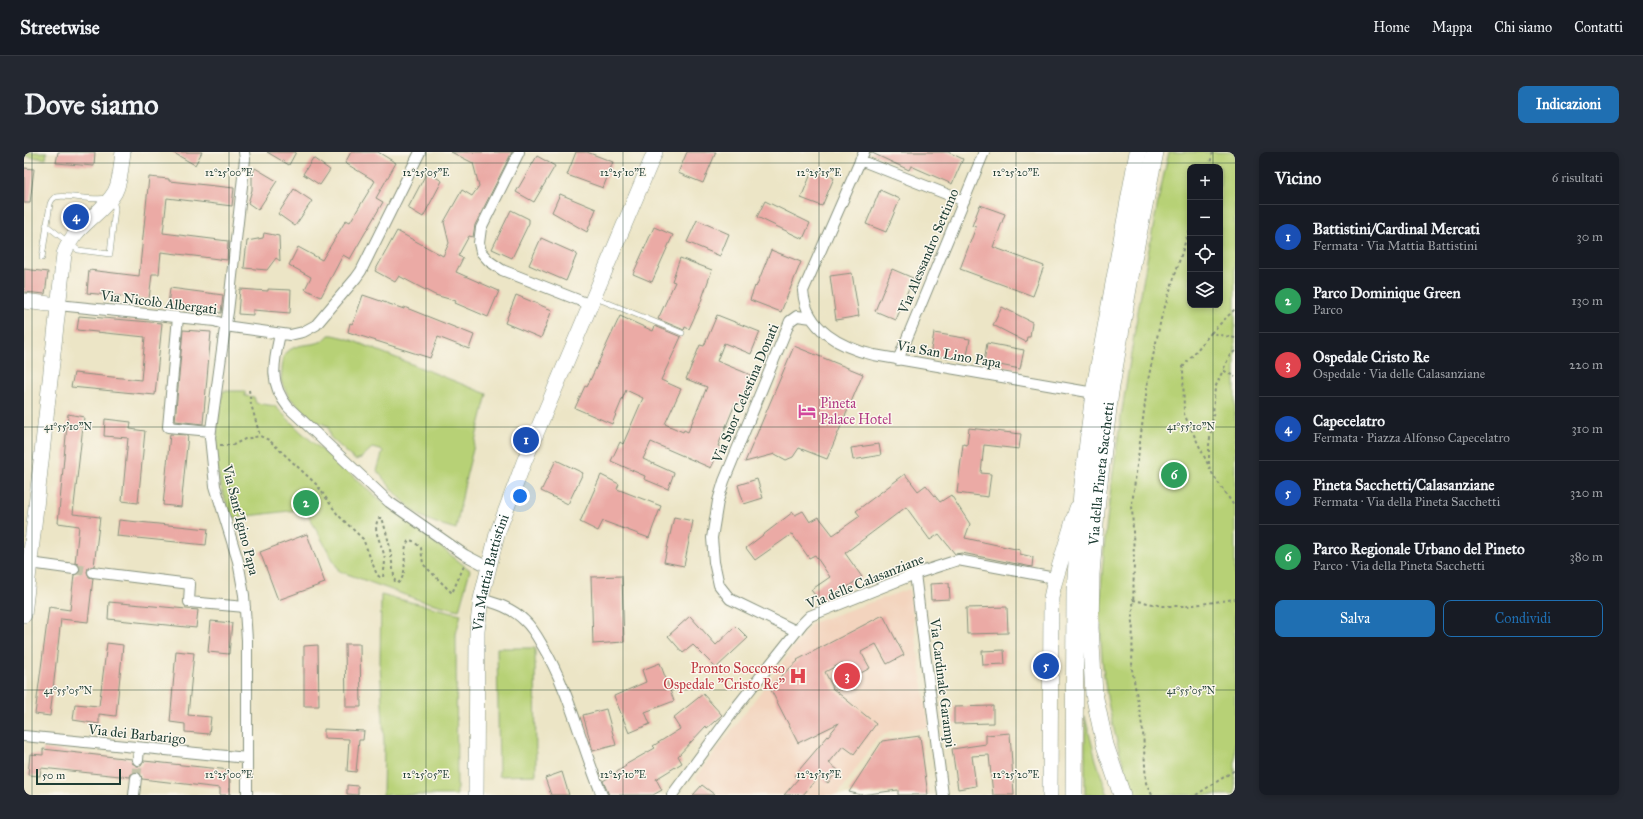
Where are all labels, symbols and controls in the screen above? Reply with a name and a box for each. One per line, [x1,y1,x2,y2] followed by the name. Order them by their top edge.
[20,16,100,39] text: Streetwise
[1373,19,1410,36] text: Home
[1432,19,1472,36] text: Mappa
[1494,19,1552,36] text: Chi siamo
[1574,19,1623,36] text: Contatti
[1518,86,1619,123] button: Indicazioni
[24,87,158,122] text: Dove siamo
[1187,164,1223,308] map controls
[1187,164,1223,200] button: +
[205,167,253,179] text: 12°25'00"E
[403,167,449,179] text: 12°25'05"E
[600,167,646,179] text: 12°25'10"E
[797,167,841,179] text: 12°25'15"E
[992,167,1040,179] text: 12°25'20"E
[1275,168,1321,189] text: Vicino
[1552,170,1603,186] text: 6 risultati
[894,186,962,317] street label: Via Alessandro Settimo
[1187,200,1223,236] button: −
[63,202,89,232] pin: 4
[1313,220,1480,238] text: Battistini/Cardinal Mercati
[1285,229,1291,245] text: 1
[1577,229,1603,245] text: 30 m
[1187,236,1223,272] button: locate
[1313,238,1478,254] text: Fermata · Via Mattia Battistini
[1187,272,1223,308] button: layers
[1313,284,1461,302] text: Parco Dominique Green
[99,287,218,318] street label: Via Nicolò Albergati
[1285,293,1291,309] text: 2
[1571,293,1603,309] text: 130 m
[1313,302,1343,318] text: Parco
[708,321,783,466] street label: Via Suor Celestina Donati
[894,337,1002,372] street label: Via San Lino Papa
[1313,348,1429,366] text: Ospedale Cristo Re
[1285,357,1291,373] text: 3
[1569,357,1603,373] text: 220 m
[1313,366,1485,382] text: Ospedale · Via delle Calasanziane
[820,395,892,428] place label: Pineta Palace Hotel
[797,401,817,421] hotel icon: Pineta Palace Hotel
[1085,401,1118,547] street label: Via della Pineta Sacchetti
[1313,412,1385,430] text: Capecelatro
[44,421,92,433] text: 41°55'10"N
[1167,421,1215,433] text: 41°55'10"N
[1284,421,1292,437] text: 4
[1571,421,1603,437] text: 310 m
[513,425,539,455] pin: 1
[1313,430,1510,446] text: Fermata · Piazza Alfonso Capecelatro
[1161,460,1187,490] pin: 6
[218,462,262,577] street label: Via Sant'Igino Papa
[1313,476,1495,494] text: Pineta Sacchetti/Calasanziane
[1285,485,1291,501] text: 5
[1570,485,1603,501] text: 320 m
[510,486,530,506] your location
[293,488,319,518] pin: 2
[1313,494,1500,510] text: Fermata · Via della Pineta Sacchetti
[469,512,513,633] street label: Via Mattia Battistini
[1313,540,1525,558] text: Parco Regionale Urbano del Pineto
[1285,549,1291,565] text: 6
[1570,549,1603,565] text: 380 m
[803,550,927,613] street label: Via delle Calasanziane
[1313,558,1485,574] text: Parco · Via della Pineta Sacchetti
[1275,600,1435,637] button: Salva
[1443,600,1603,637] button: Condividi
[926,617,959,749] street label: Via Cardinale Garampi
[1033,651,1059,681] pin: 5
[663,660,785,693] place label: Pronto Soccorso Ospedale "Cristo Re"
[834,661,860,691] pin: 3
[788,666,808,686] hospital icon: Pronto Soccorso Ospedale "Cristo Re"
[44,685,93,697] text: 41°55'05"N
[1167,685,1216,697] text: 41°55'05"N
[86,721,187,748] street label: Via dei Barbarigo
[36,767,121,786] scale bar
[42,769,65,782] text: 50 m
[205,769,253,781] text: 12°25'00"E
[403,769,449,781] text: 12°25'05"E
[600,769,646,781] text: 12°25'10"E
[797,769,841,781] text: 12°25'15"E
[992,769,1040,781] text: 12°25'20"E

